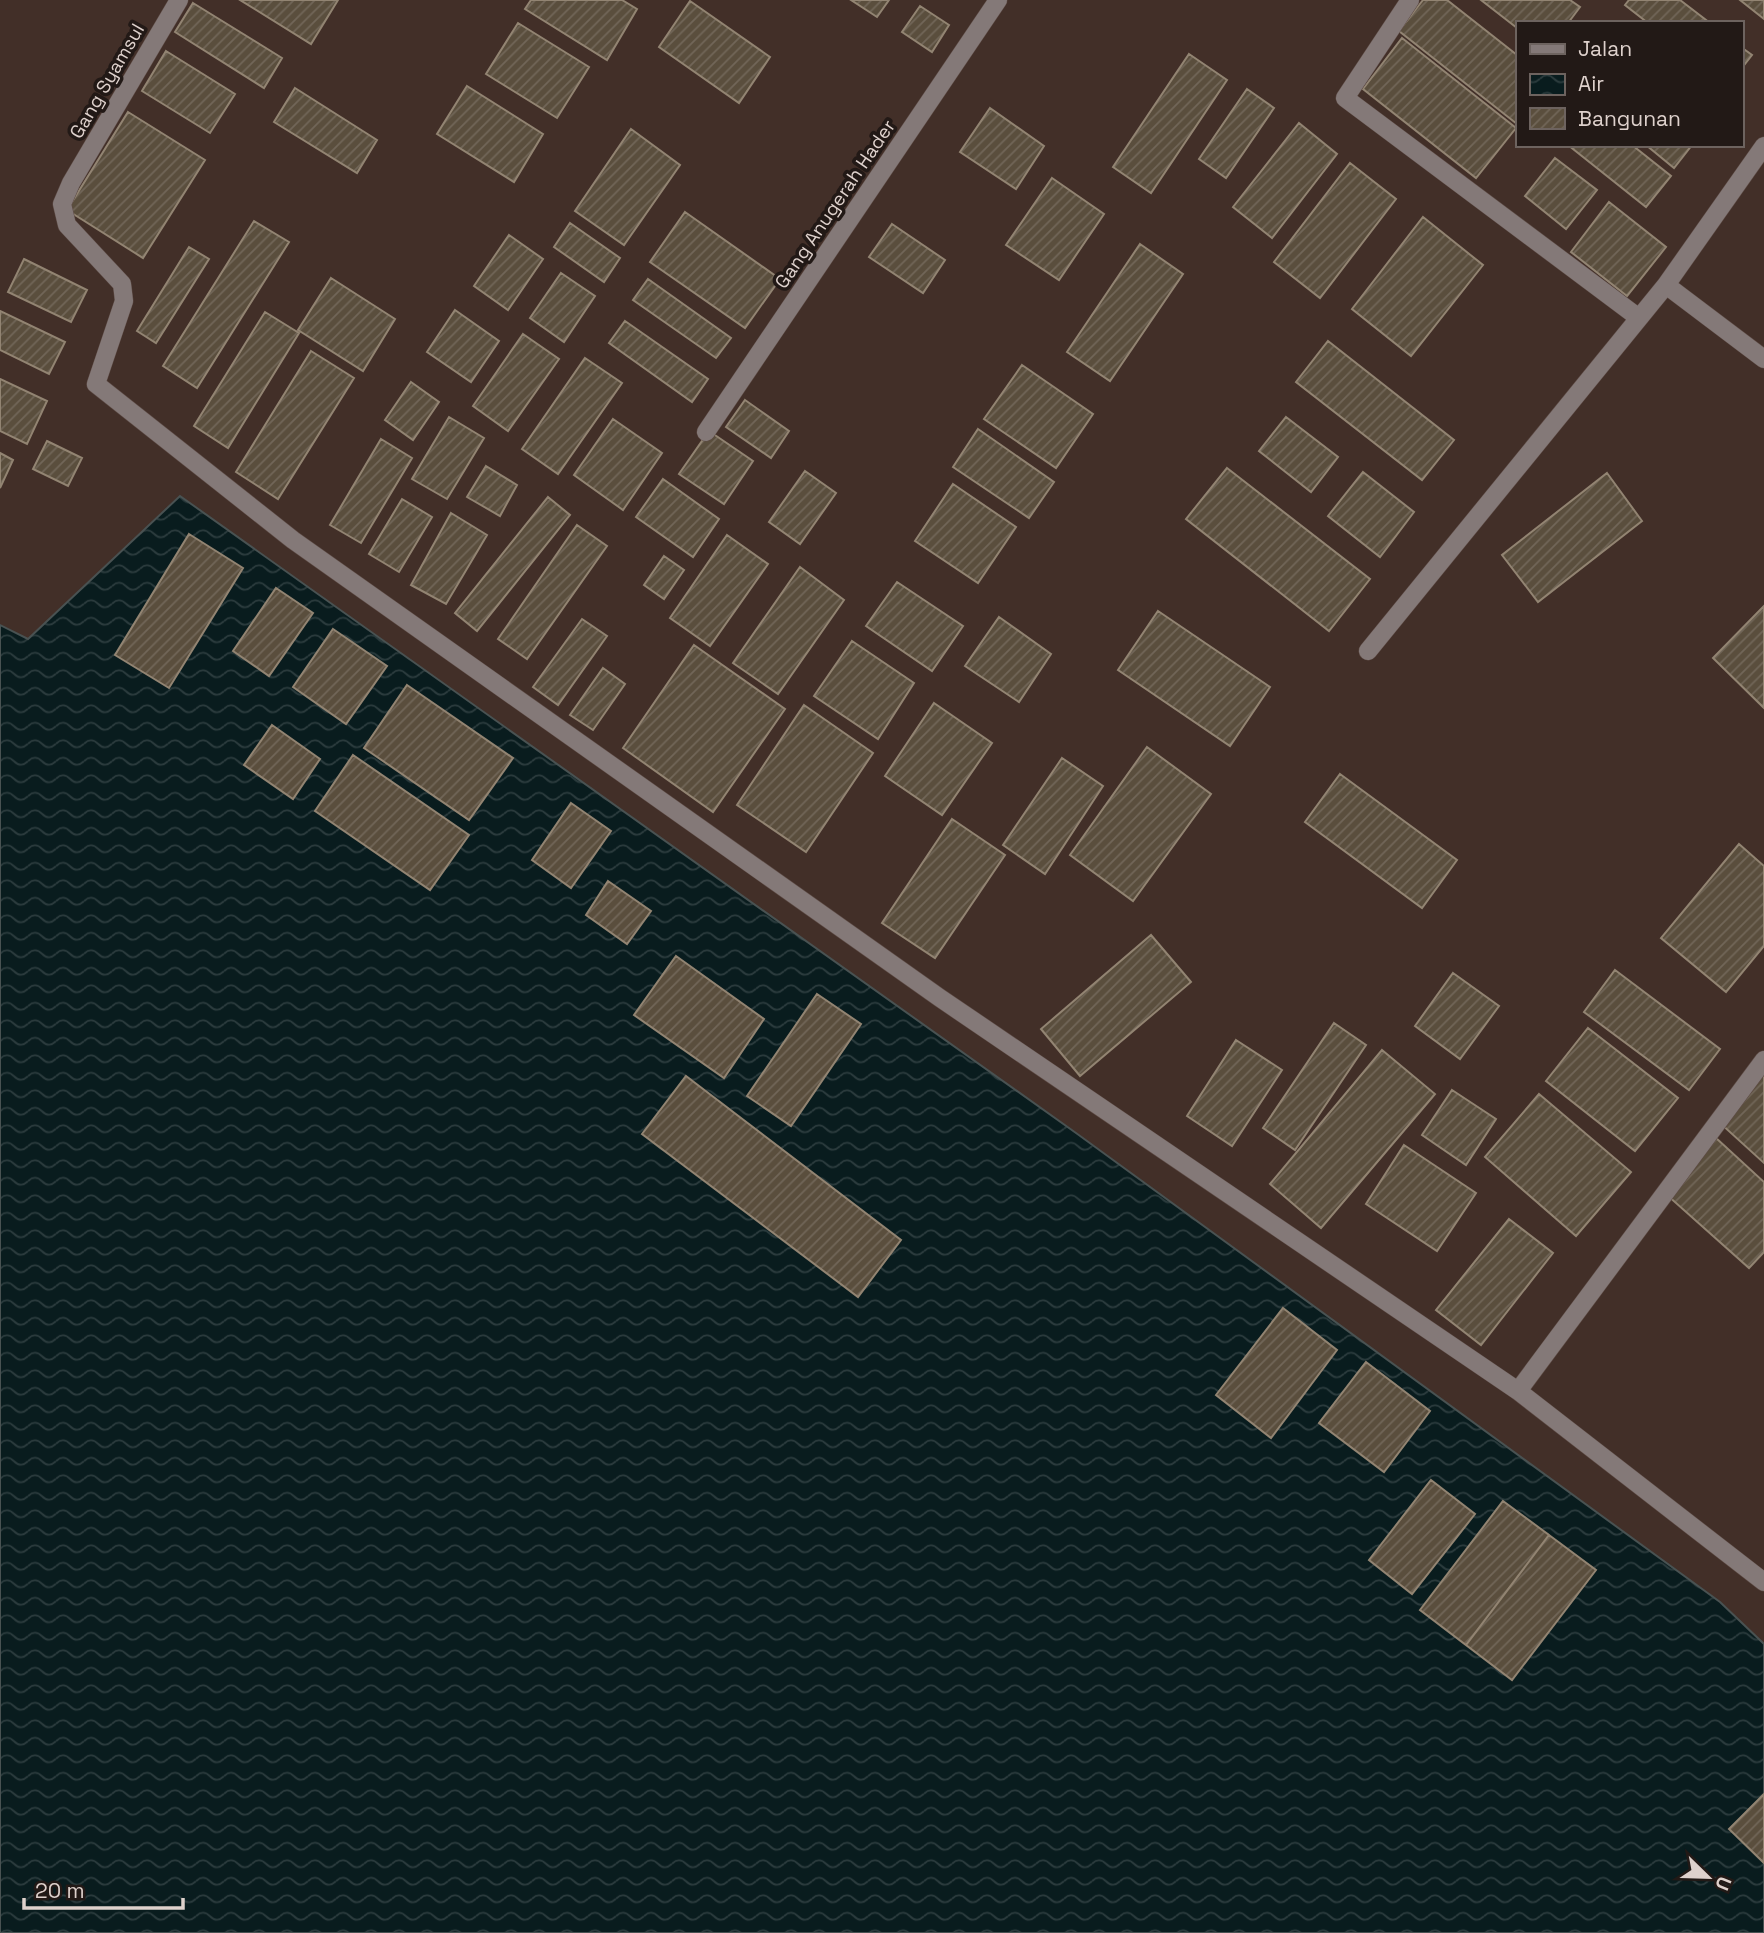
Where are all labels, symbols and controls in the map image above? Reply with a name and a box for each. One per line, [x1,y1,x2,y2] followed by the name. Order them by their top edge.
[64,19,150,143] street label: Gang Syamsul
[1516,21,1743,147] legend
[1578,35,1632,62] text: Jalan
[1578,70,1604,97] text: Air
[1578,105,1681,132] text: Bangunan
[769,115,901,293] street label: Gang Anugerah Hader
[1673,1842,1743,1912] north arrow
[24,1867,184,1911] scale bar
[1709,1873,1737,1894] text: U
[35,1877,85,1904] text: 20 m

